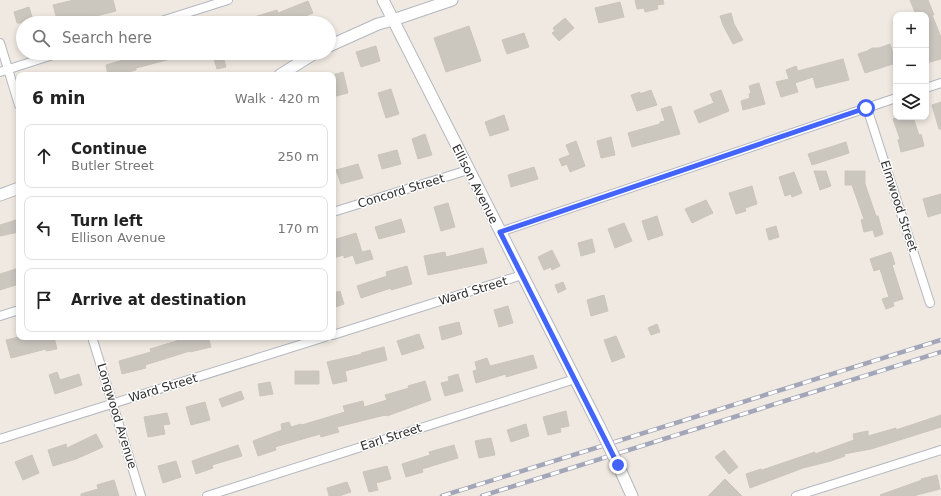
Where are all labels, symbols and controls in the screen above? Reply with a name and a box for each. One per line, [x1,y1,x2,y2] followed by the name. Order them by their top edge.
[893,12,929,120] map controls
[893,12,929,48] button: +
[16,16,336,60] search box
[30,27,52,49] icon: search
[62,29,152,47] text: Search here
[893,48,929,84] button: −
[893,84,929,120] button: layers
[32,88,85,108] text: 6 min
[235,91,320,106] text: Walk · 420 m
[857,99,875,117] route start
[71,140,147,158] text: Continue
[449,142,501,226] street label: Ellison Avenue
[33,145,55,167] icon: ahead
[277,149,319,164] text: 250 m
[71,158,154,173] text: Butler Street
[878,159,920,254] street label: Elmwood Street
[356,171,446,211] street label: Concord Street
[71,212,143,230] text: Turn left
[33,217,55,239] icon: left
[277,221,319,236] text: 170 m
[71,230,165,245] text: Ellison Avenue
[437,274,509,308] street label: Ward Street
[33,289,55,311] icon: arrive
[71,291,246,309] text: Arrive at destination
[94,362,140,470] street label: Longwood Avenue
[127,371,199,405] street label: Ward Street
[359,420,424,453] street label: Earl Street
[609,456,627,474] route end

